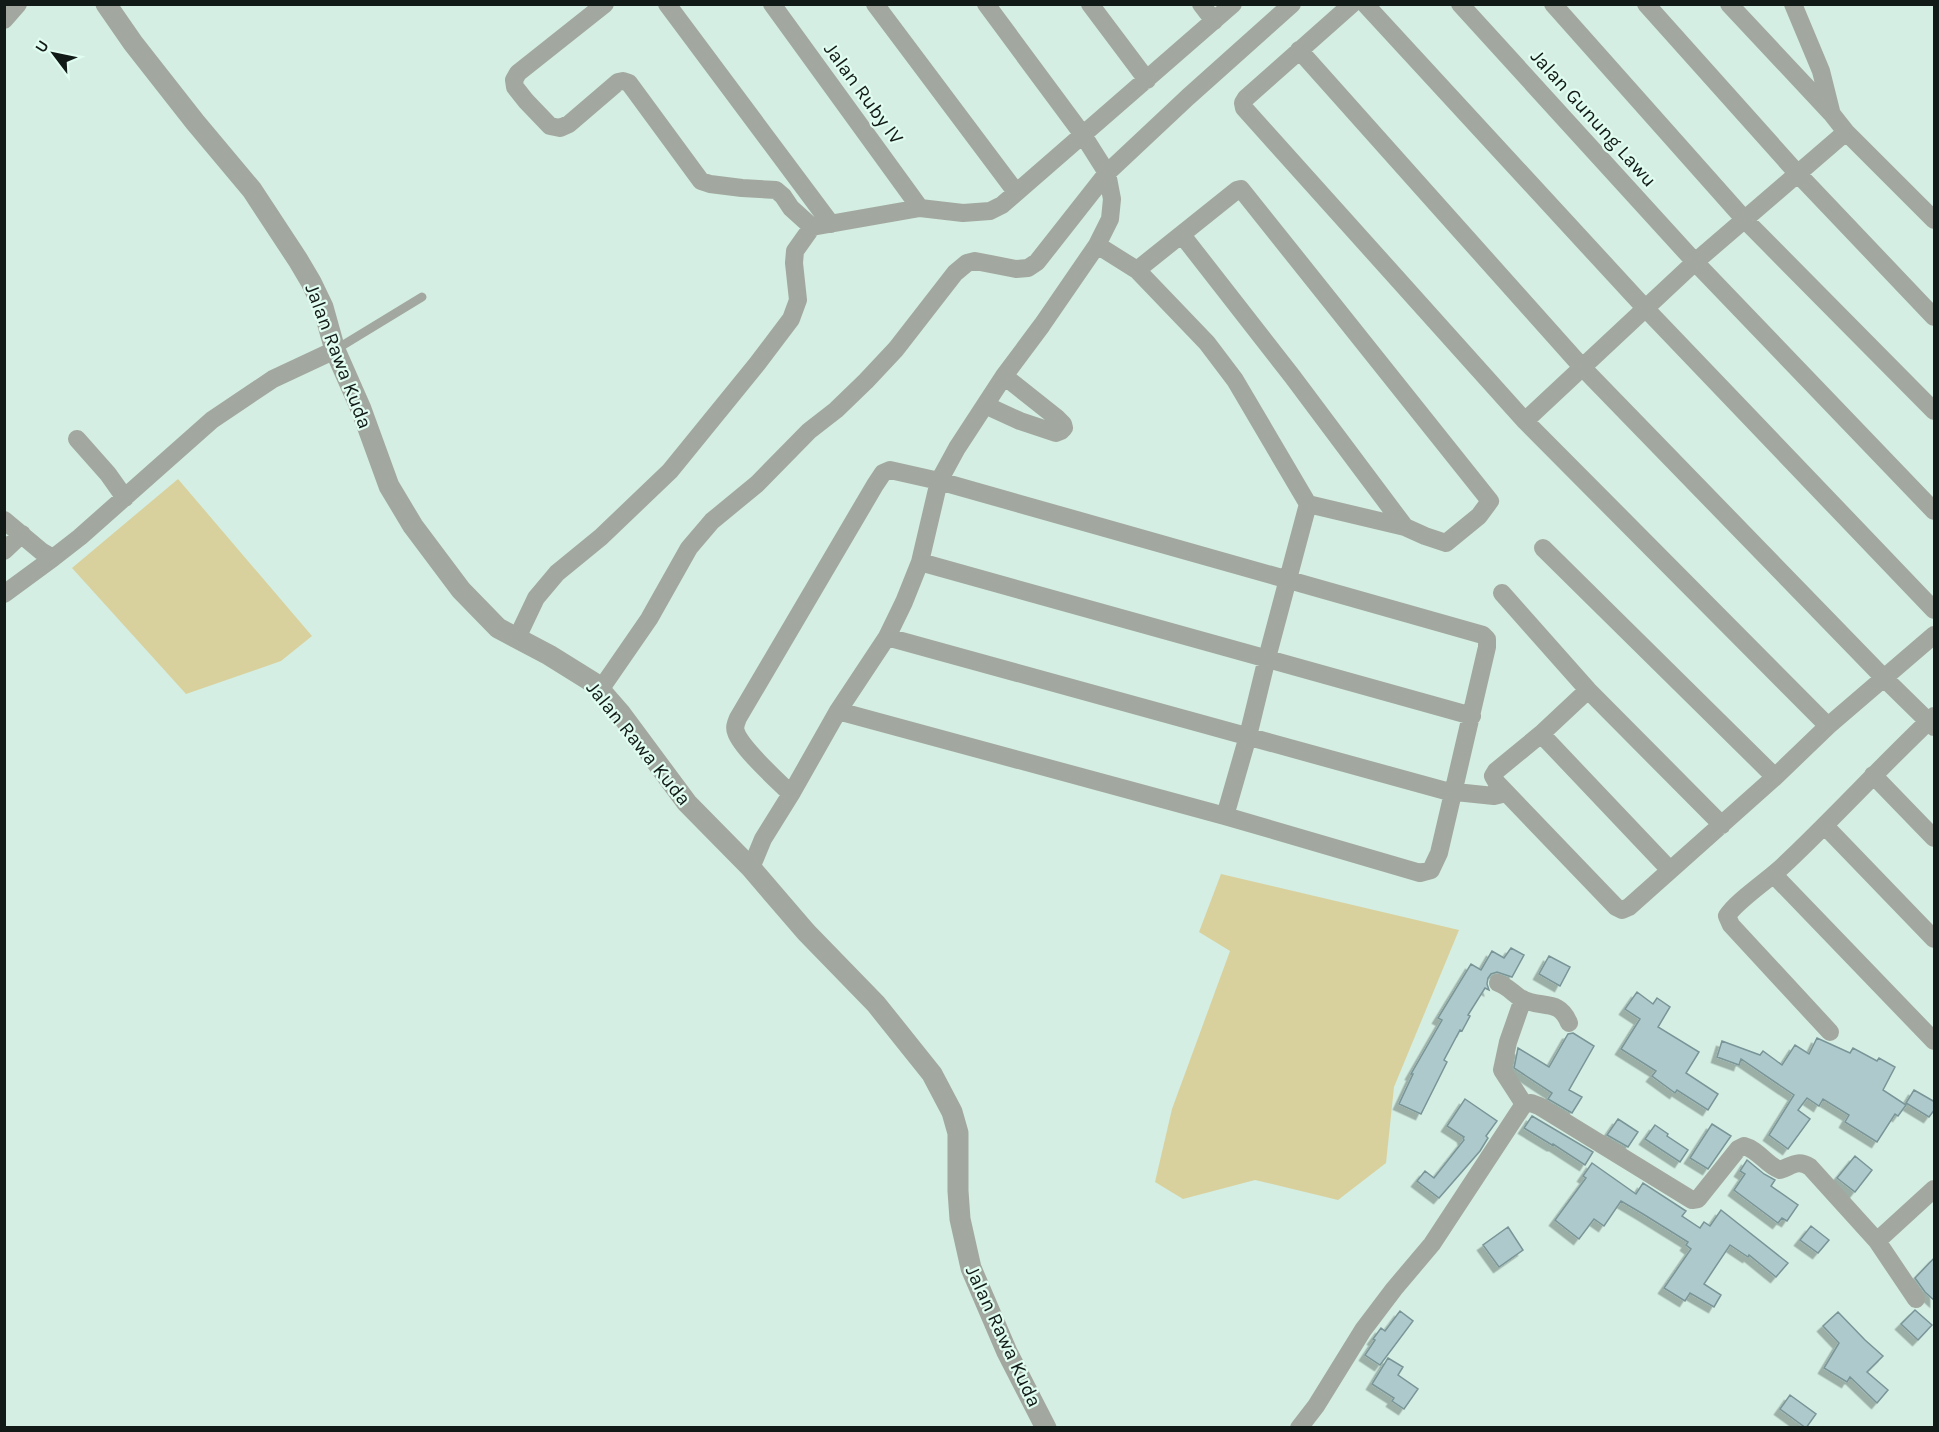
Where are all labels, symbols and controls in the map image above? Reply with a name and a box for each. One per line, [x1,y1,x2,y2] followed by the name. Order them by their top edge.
[24,24,84,84] north arrow
[31,37,53,56] text: U
[819,38,908,148] street label: Jalan Ruby IV
[1526,45,1661,192] street label: Jalan Gunung Lawu
[300,281,377,432] street label: Jalan Rawa Kuda
[581,677,696,810] street label: Jalan Rawa Kuda
[961,1262,1046,1410] street label: Jalan Rawa Kuda

